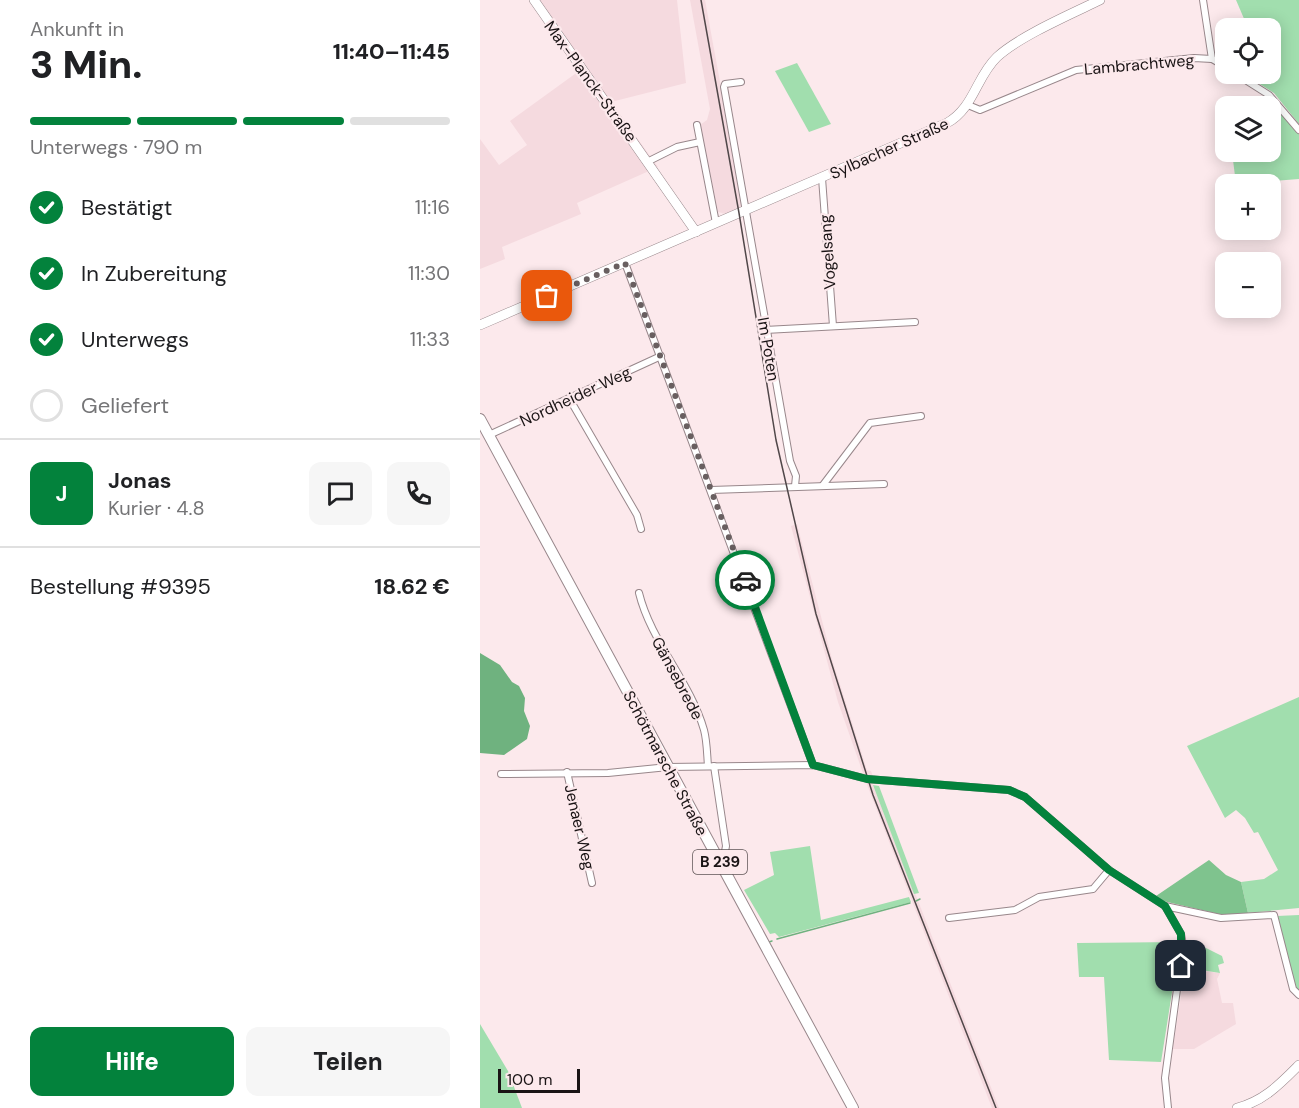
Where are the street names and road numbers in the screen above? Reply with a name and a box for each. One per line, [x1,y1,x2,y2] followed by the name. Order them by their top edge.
[539,16,642,146] street label: Max-Planck-Straße
[1083,49,1195,80] street label: Lambrachtweg
[827,113,952,184] street label: Sylbacher Straße
[814,214,841,290] street label: Vogelsang
[753,315,784,383] street label: Im Poten
[516,361,634,431] street label: Nordheider Weg
[647,633,708,723] street label: Gänsebrede
[618,687,713,839] street label: Schötmarsche Straße
[560,782,600,872] street label: Jenaer Weg
[693,850,747,874] road number: B 239

